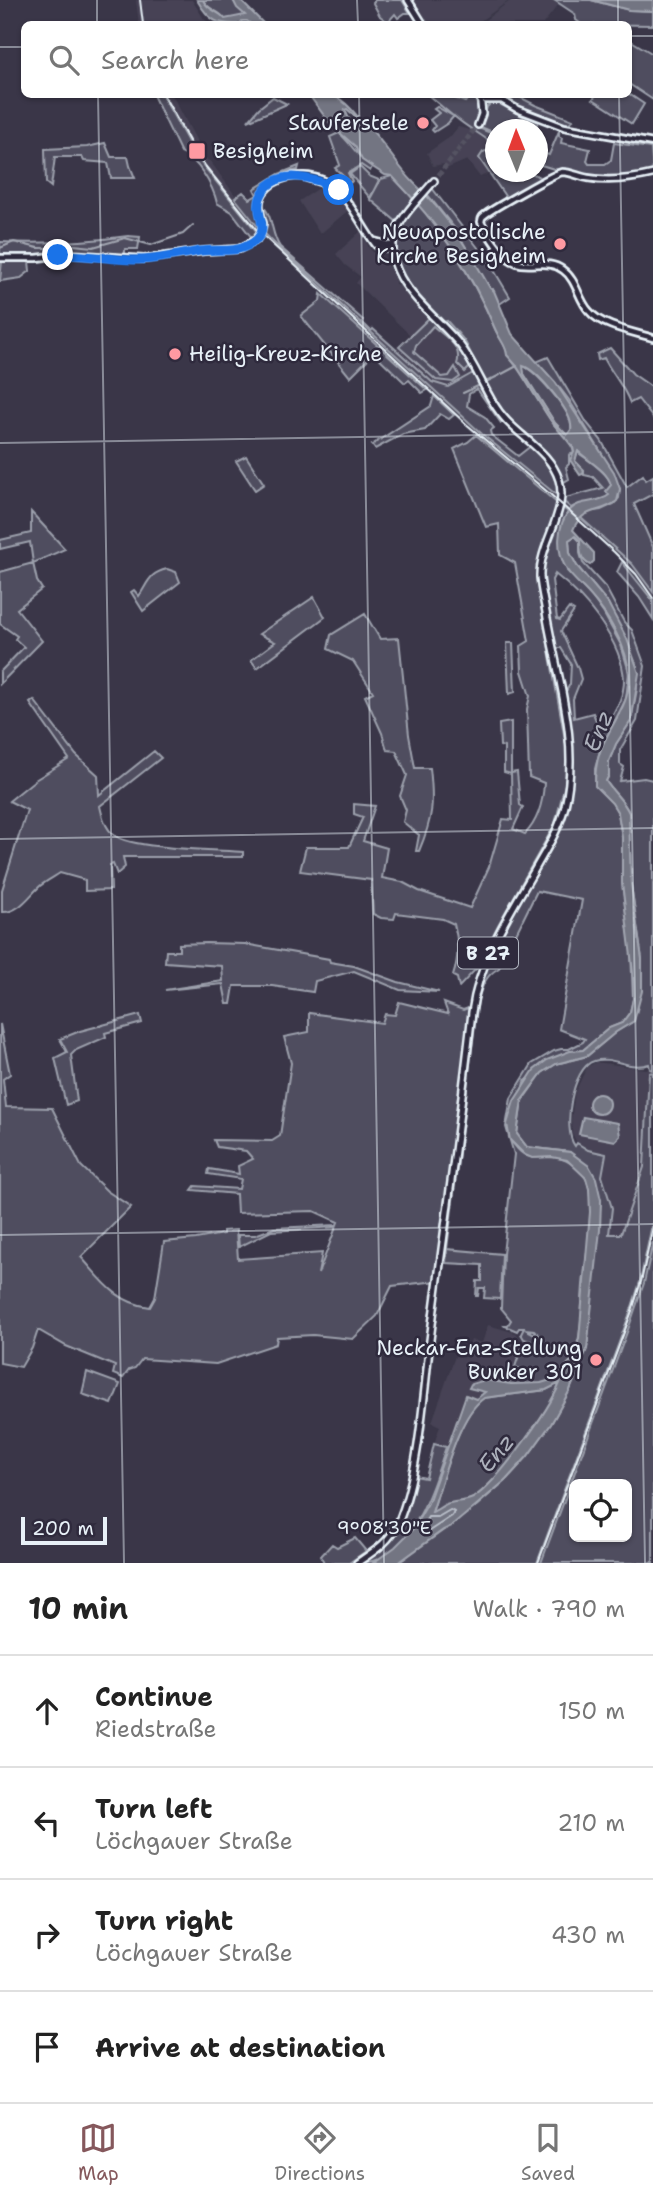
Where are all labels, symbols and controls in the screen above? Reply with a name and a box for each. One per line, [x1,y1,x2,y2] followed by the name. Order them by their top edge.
[21,21,632,98] search box
[45,41,83,79] icon: search
[101,42,250,77] text: Search here
[288,109,409,137] place label: Stauferstele
[415,115,431,131] marker: Stauferstele
[485,119,548,182] north arrow
[213,137,313,165] place label: Besigheim
[187,141,207,161] marker: Besigheim
[323,174,354,205] route start
[376,218,546,270] place label: Neuapostolische Kirche Besigheim
[552,236,568,252] marker: Neuapostolische Kirche Besigheim
[42,239,73,270] route end
[189,340,382,368] place label: Heilig-Kreuz-Kirche
[167,346,183,362] marker: Heilig-Kreuz-Kirche
[576,706,620,756] water label: Enz
[458,937,518,968] road number: B 27
[376,1334,582,1386] place label: Neckar-Enz-Stellung Bunker 301
[588,1352,604,1368] marker: Neckar-Enz-Stellung Bunker 301
[471,1427,521,1479] water label: Enz
[569,1479,632,1542] map controls
[569,1479,632,1542] button: locate
[21,1514,107,1546] scale bar
[32,1516,94,1541] text: 200 m
[337,1516,431,1540] text: 9°08'30"E
[28,1588,128,1629] text: 10 min
[472,1594,625,1624] text: Walk · 790 m
[95,1679,213,1714] text: Continue
[28,1692,66,1730] icon: ahead
[558,1696,625,1726] text: 150 m
[95,1714,217,1744] text: Riedstraße
[95,1791,212,1826] text: Turn left
[28,1804,66,1842] icon: left
[557,1808,625,1838] text: 210 m
[95,1826,293,1856] text: Löchgauer Straße
[95,1903,233,1938] text: Turn right
[28,1916,66,1954] icon: right
[551,1920,625,1950] text: 430 m
[95,1938,293,1968] text: Löchgauer Straße
[28,2028,66,2066] icon: arrive
[95,2030,385,2065] text: Arrive at destination
[78,2119,119,2186] tab: Map
[275,2119,365,2186] tab: Directions
[521,2119,575,2186] tab: Saved

